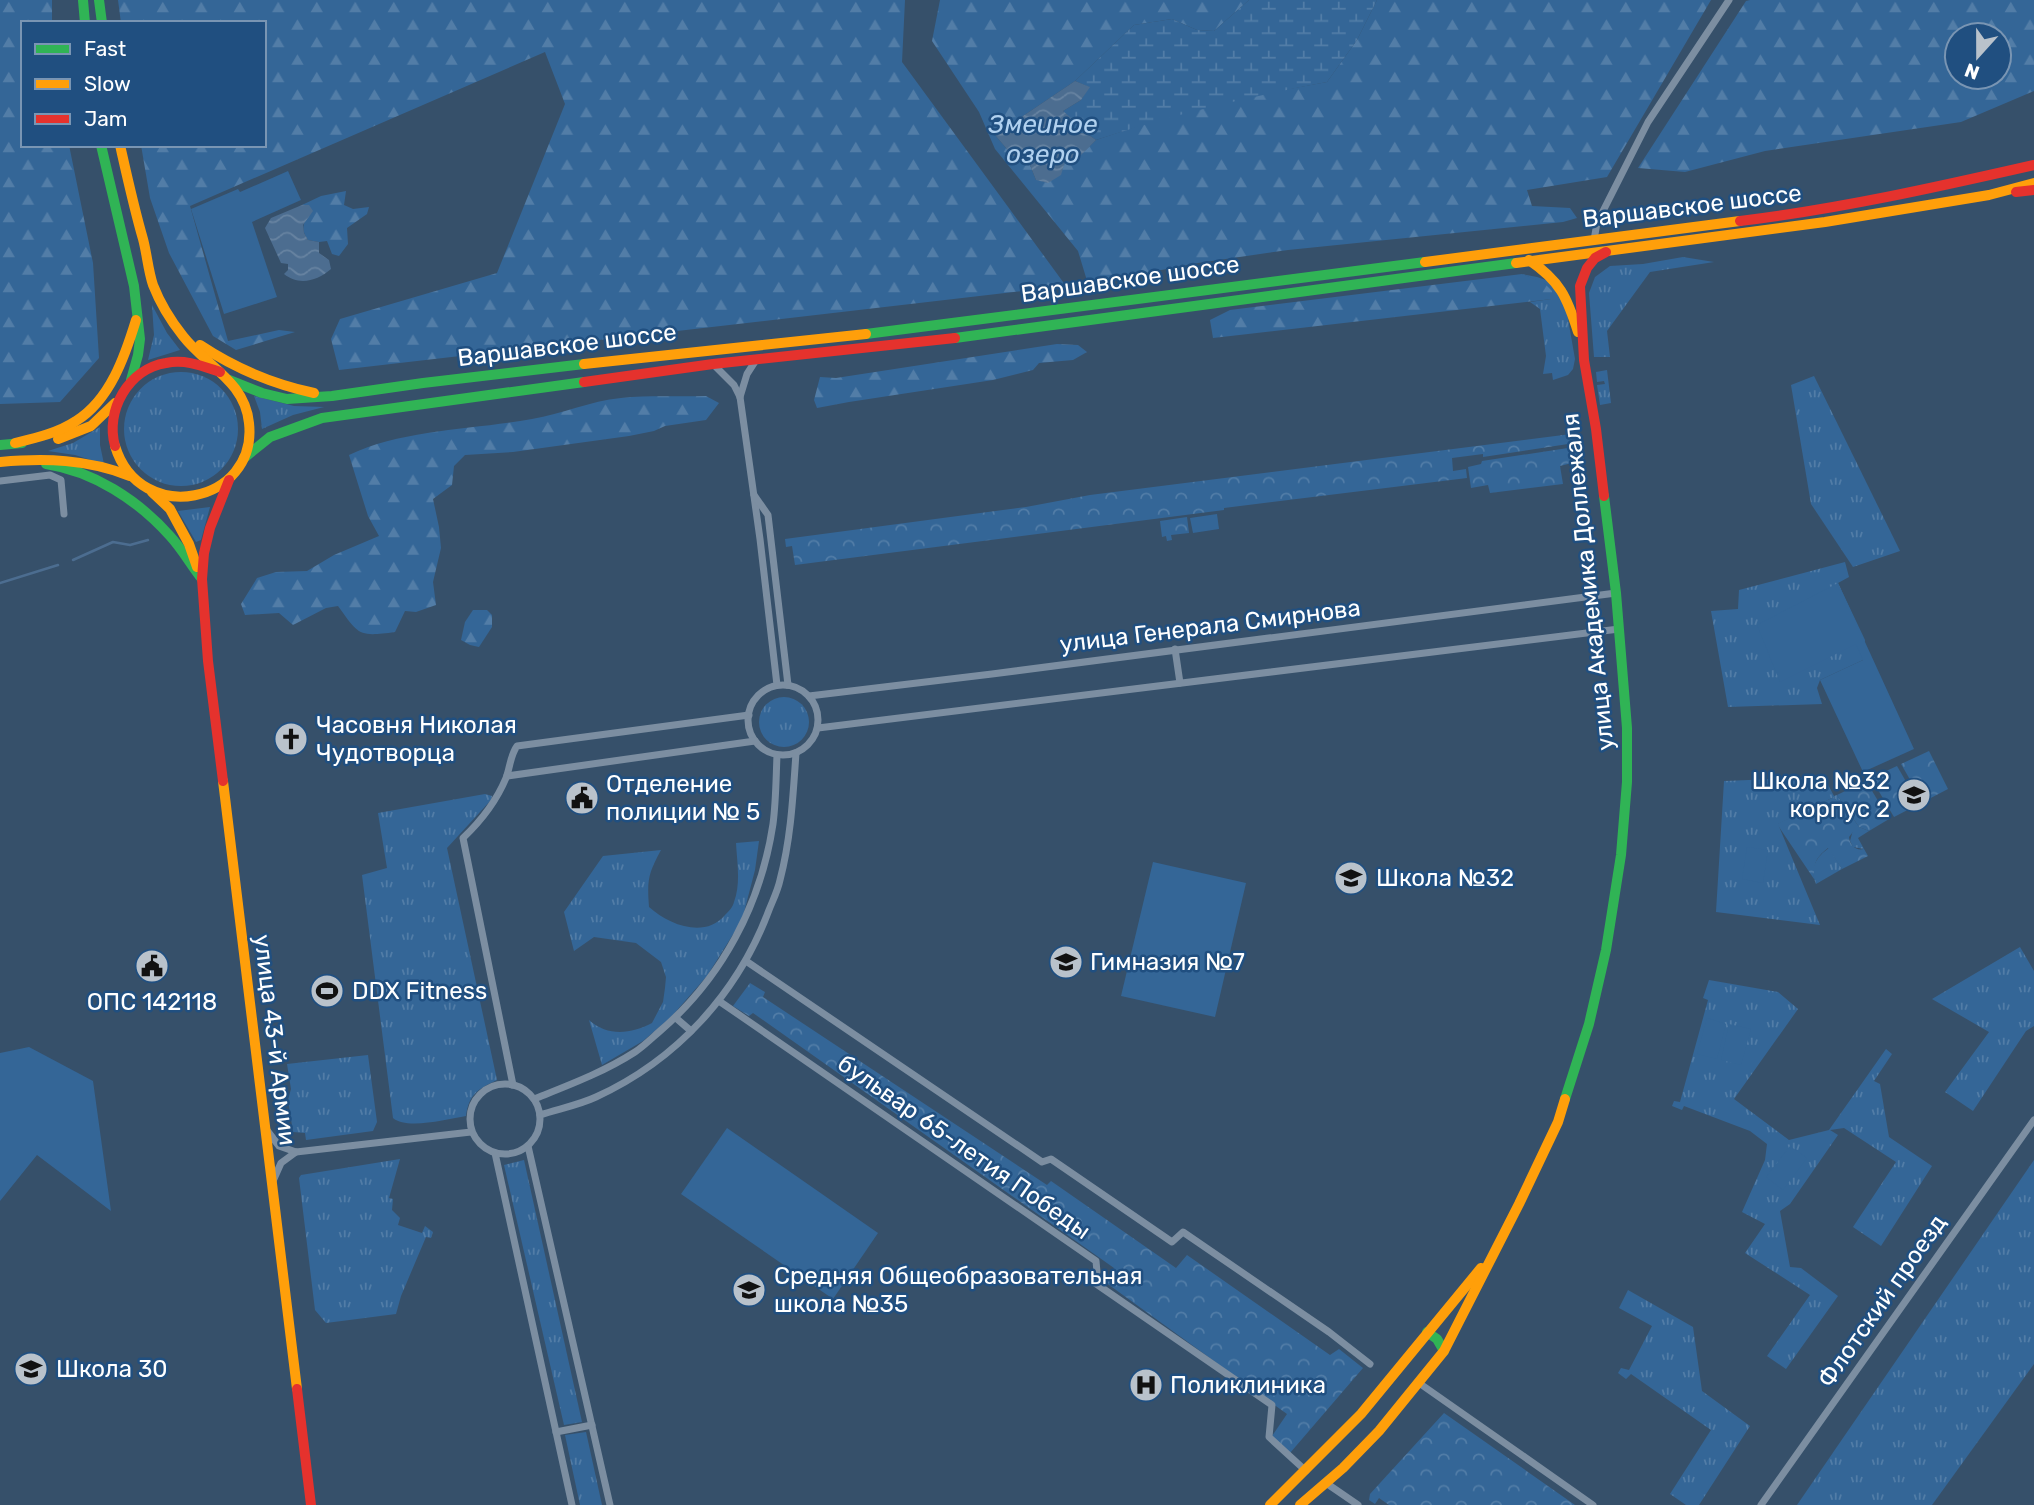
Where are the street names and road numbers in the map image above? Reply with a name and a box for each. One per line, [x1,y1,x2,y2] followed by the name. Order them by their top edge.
[1581,179,1803,233] street label: Варшавское шоссе
[1019,250,1241,308] street label: Варшавское шоссе
[456,318,678,372] street label: Варшавское шоссе
[1556,412,1620,752] street label: улица Академика Доллежаля
[1058,594,1362,658] street label: улица Генерала Смирнова
[248,933,302,1147] street label: улица 43-й Армии
[832,1049,1096,1245] street label: бульвар 65-летия Победы
[1812,1209,1952,1393] street label: Флотский проезд

